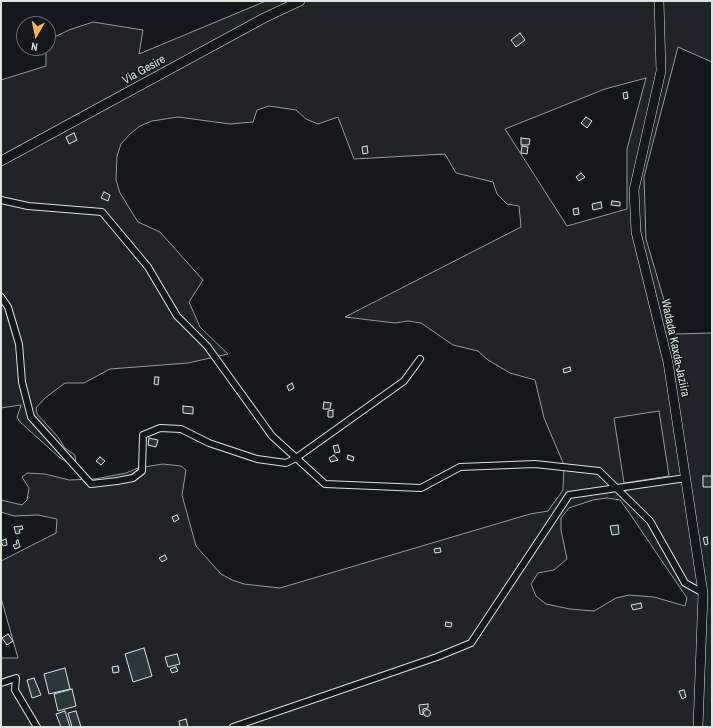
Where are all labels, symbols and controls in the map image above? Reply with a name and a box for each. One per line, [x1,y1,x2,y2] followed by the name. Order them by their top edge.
[16,16,56,56] north arrow
[30,39,39,54] text: N
[120,52,168,88] street label: Via Gesire
[658,298,692,398] street label: Wadada Kaxda-Jaziira

